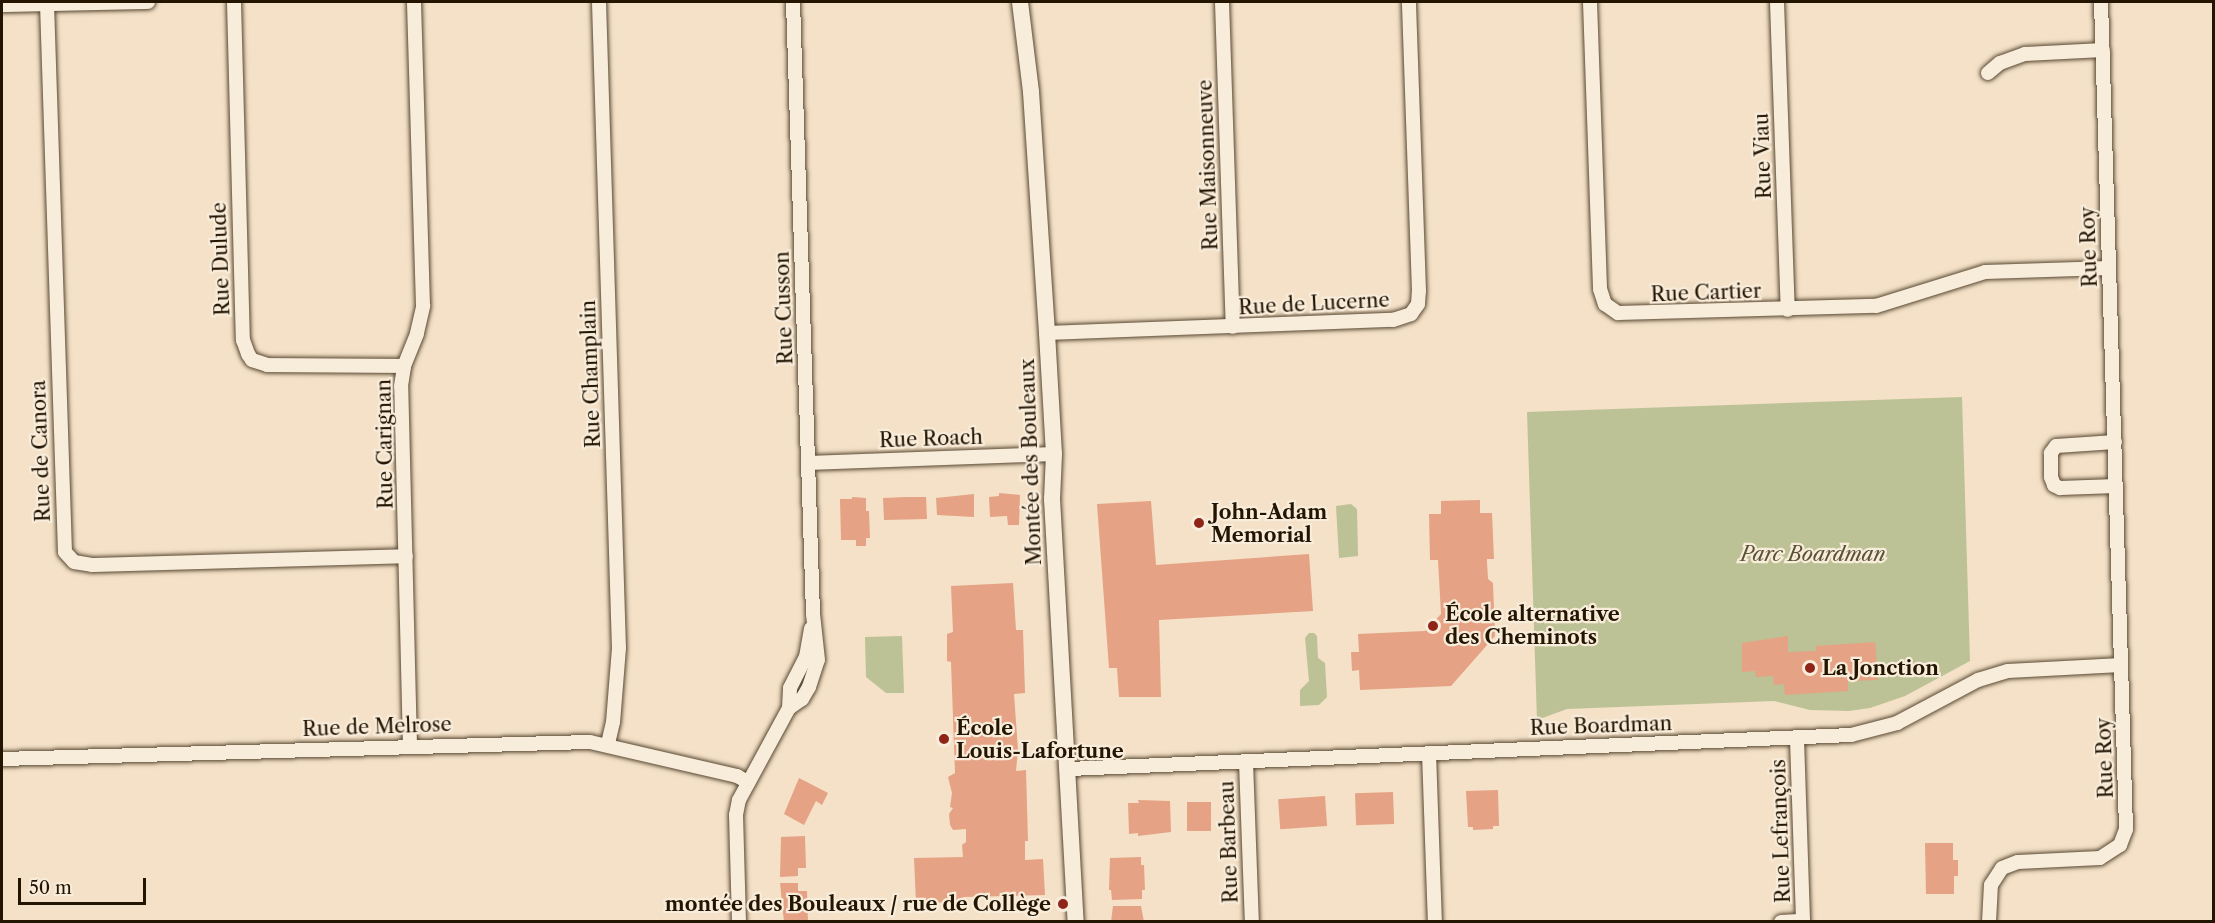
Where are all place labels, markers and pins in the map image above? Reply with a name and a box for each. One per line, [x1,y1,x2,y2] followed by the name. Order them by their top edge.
[1211,500,1327,547] place label: John-Adam Memorial
[1192,516,1206,530] marker: John-Adam Memorial
[1445,602,1620,649] place label: École alternative des Cheminots
[1426,619,1440,633] marker: École alternative des Cheminots
[1822,656,1939,680] place label: La Jonction
[1803,661,1817,675] marker: La Jonction
[956,716,1124,763] place label: École Louis-Lafortune
[937,732,951,746] marker: École Louis-Lafortune
[665,892,1051,916] place label: montée des Bouleaux / rue de Collège
[1056,897,1070,911] marker: montée des Bouleaux / rue de Collège

